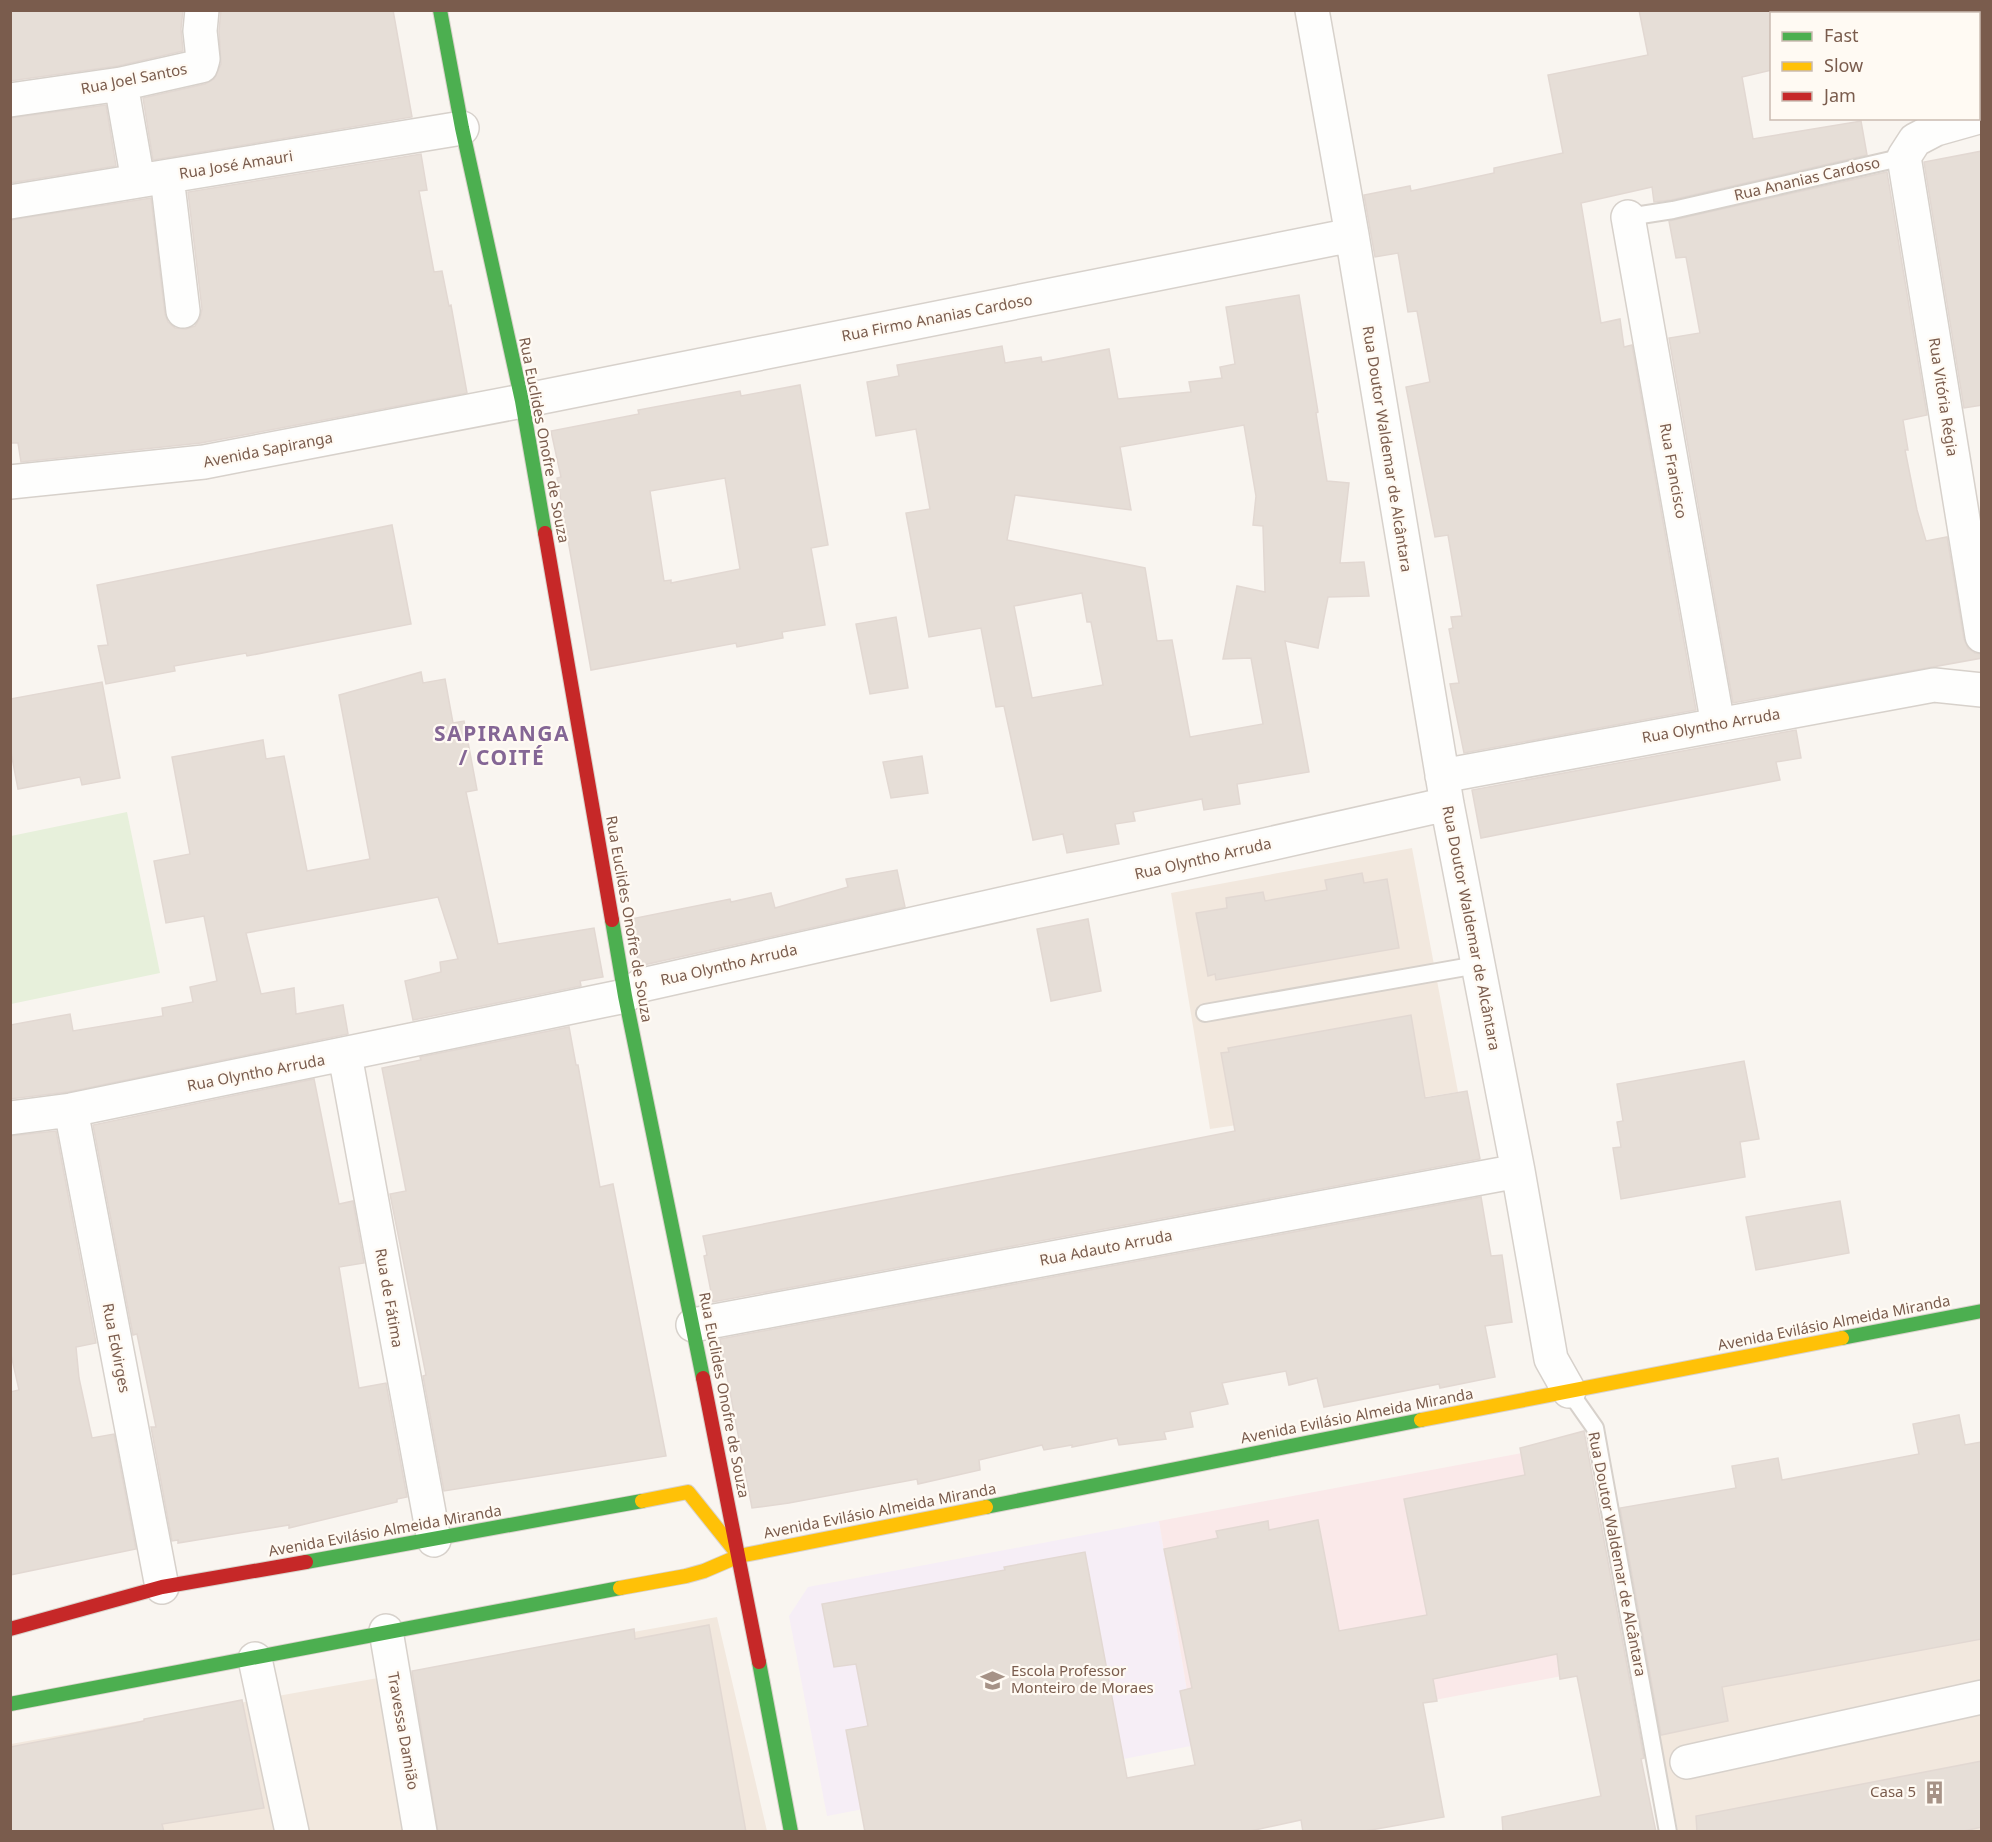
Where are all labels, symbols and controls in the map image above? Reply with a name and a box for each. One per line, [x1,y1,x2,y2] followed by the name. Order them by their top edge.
[1770,12,1980,120] legend
[1824,23,1859,47] text: Fast
[1824,53,1863,77] text: Slow
[79,58,189,98] street label: Rua Joel Santos
[1822,83,1856,107] text: Jam
[177,145,294,183] street label: Rua José Amauri
[1732,152,1882,205] street label: Rua Ananias Cardoso
[840,289,1034,345] street label: Rua Firmo Ananias Cardoso
[1359,324,1417,573] street label: Rua Doutor Waldemar de Alcântara
[515,335,575,544] street label: Rua Euclides Onofre de Souza
[1925,336,1963,458] street label: Rua Vitória Régia
[1656,421,1692,520] street label: Rua Francisco
[201,427,334,471] street label: Avenida Sapiranga
[1640,703,1781,747] street label: Rua Olyntho Arruda
[434,719,570,771] district label: SAPIRANGA / COITÉ
[1438,804,1506,1052] street label: Rua Doutor Waldemar de Alcântara
[602,814,658,1024] street label: Rua Euclides Onofre de Souza
[1132,833,1273,884] street label: Rua Olyntho Arruda
[658,939,799,990] street label: Rua Olyntho Arruda
[185,1049,326,1095] street label: Rua Olyntho Arruda
[1038,1224,1174,1270] street label: Rua Adauto Arruda
[371,1247,409,1349] street label: Rua de Fátima
[695,1290,755,1499] street label: Rua Euclides Onofre de Souza
[1716,1290,1952,1354] street label: Avenida Evilásio Almeida Miranda
[98,1301,135,1394] street label: Rua Edvirges
[1239,1383,1475,1447] street label: Avenida Evilásio Almeida Miranda
[1584,1430,1652,1678] street label: Rua Doutor Waldemar de Alcântara
[762,1478,998,1542] street label: Avenida Evilásio Almeida Miranda
[267,1500,503,1560] street label: Avenida Evilásio Almeida Miranda
[1011,1660,1154,1697] place label: Escola Professor Monteiro de Moraes
[980,1667,1006,1693] school or university icon: Escola Professor Monteiro de Moraes
[384,1670,424,1791] street label: Travessa Damião
[1921,1779,1947,1805] building icon: Casa 5
[1870,1781,1916,1801] place label: Casa 5

